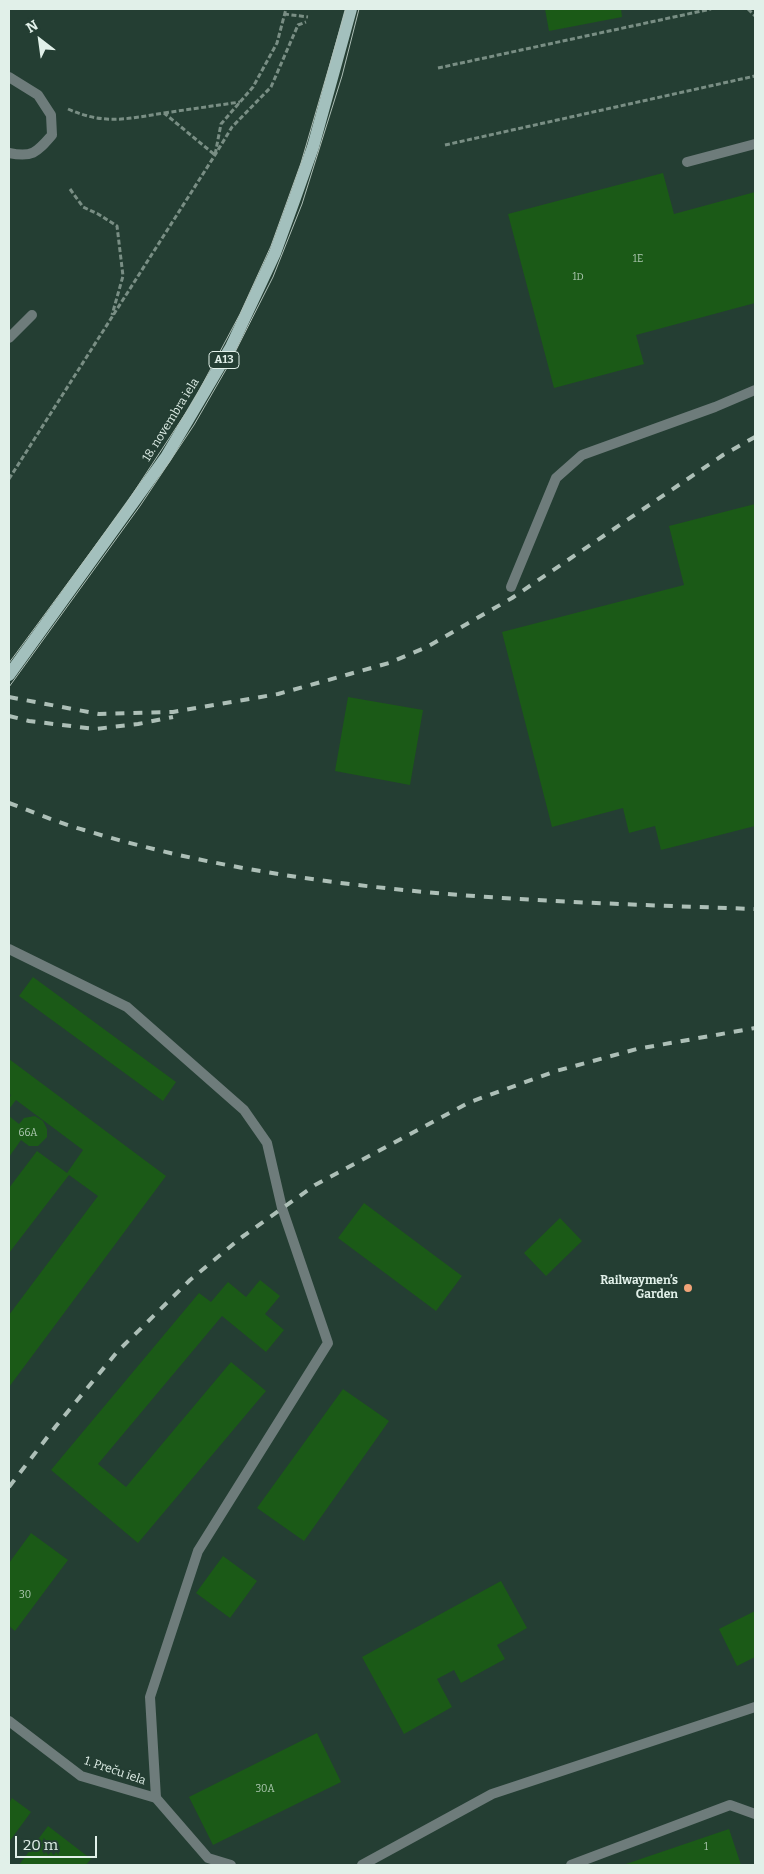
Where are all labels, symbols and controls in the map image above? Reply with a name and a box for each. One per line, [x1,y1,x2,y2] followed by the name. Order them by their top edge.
[15,15,65,65] north arrow
[23,17,41,37] text: N
[633,253,643,265] house number: 1E
[572,271,584,283] house number: 1D
[209,352,239,368] road number: A13
[140,376,202,464] street label: 18. novembra iela
[19,1127,37,1139] house number: 66A
[600,1274,678,1302] place label: Railwaymen’s Garden
[682,1282,694,1294] marker: Railwaymen’s Garden
[19,1589,31,1601] house number: 30
[82,1754,148,1788] street label: 1. Preču iela
[255,1783,275,1795] house number: 30A
[18,1826,100,1858] scale bar
[23,1836,58,1854] text: 20 m
[704,1841,708,1853] house number: 1

